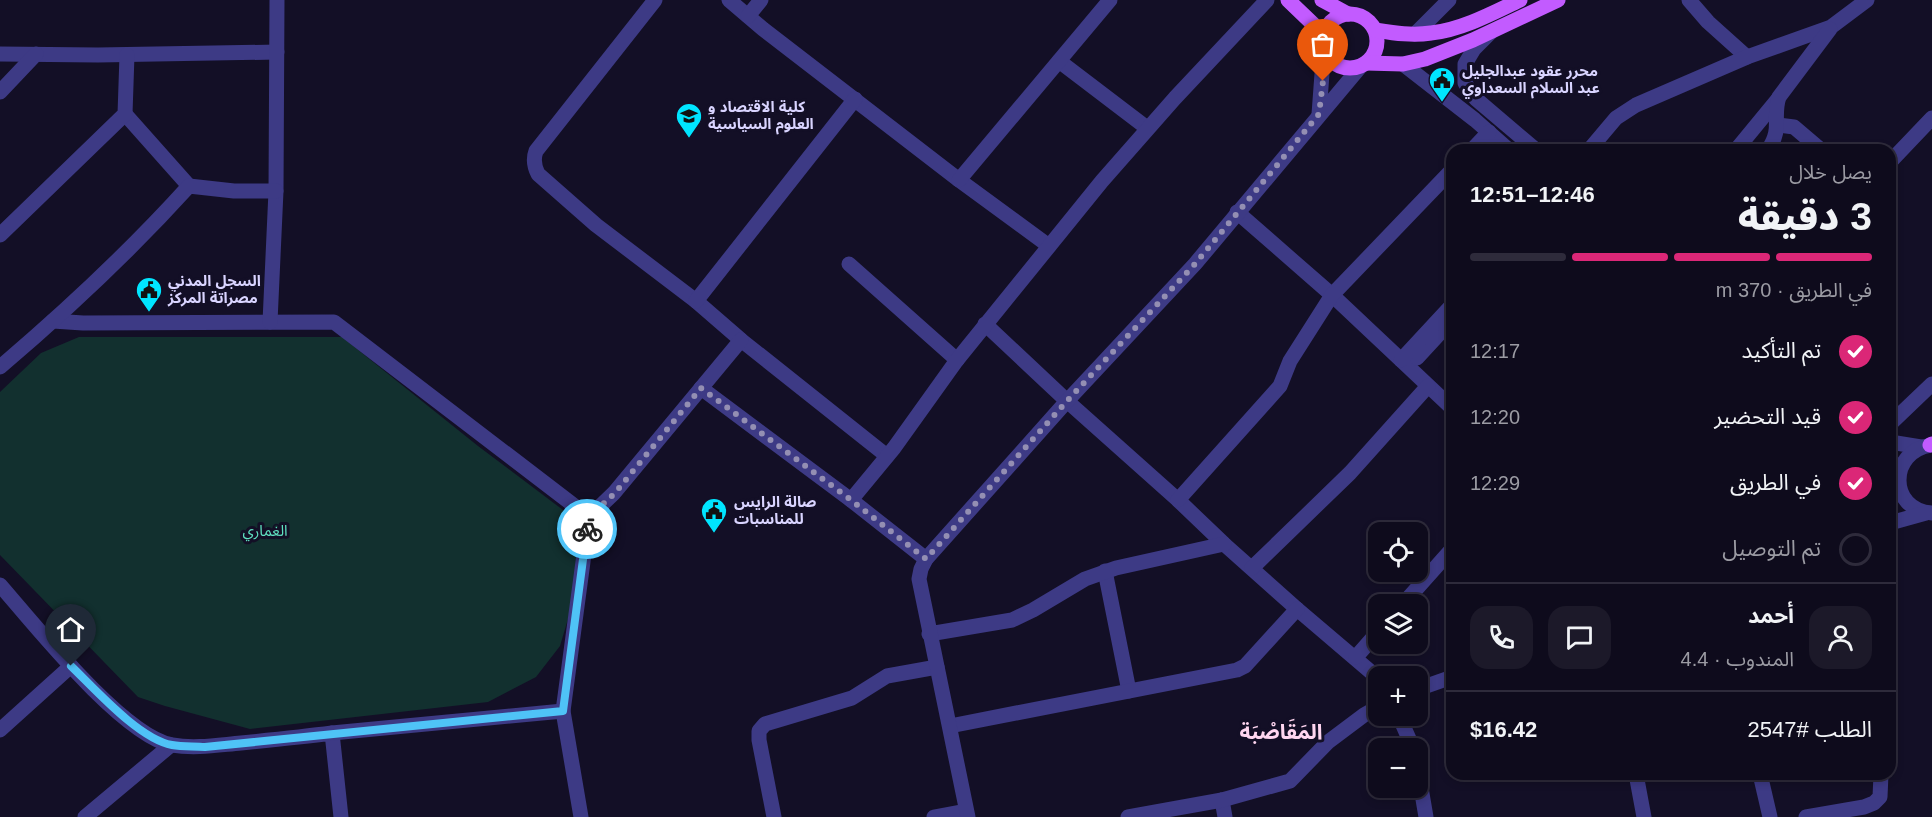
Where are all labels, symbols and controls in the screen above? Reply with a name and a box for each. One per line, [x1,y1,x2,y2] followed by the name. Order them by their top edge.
[1297,19,1348,81] pin
[1306,28,1339,61] icon: bag
[1462,62,1600,99] place label: محرر عقود عبدالجليل عبد السلام السعداوي
[1427,65,1457,103] public building icon: محرر عقود عبدالجليل عبد السلام السعداوي
[708,98,814,135] place label: كلية الاقتصاد و العلوم السياسية
[674,101,704,139] school or university icon: كلية الاقتصاد و العلوم السياسية
[1789,161,1872,183] text: يصل خلال
[1470,182,1595,207] text: 12:46–12:51
[1738,195,1872,238] text: 3 دقيقة
[167,272,261,307] place label: السجل المدني مصراتة المركز
[134,275,164,313] public building icon: السجل المدني مصراتة المركز
[1716,279,1872,301] text: في الطريق · 370 m
[1839,335,1872,368] icon: check
[1741,338,1821,363] text: تم التأكيد
[1470,340,1520,362] text: 12:17
[1839,401,1872,434] icon: check
[1714,404,1821,429] text: قيد التحضير
[1470,406,1520,428] text: 12:20
[1839,467,1872,500] icon: check
[1730,470,1821,495] text: في الطريق
[1470,472,1520,494] text: 12:29
[734,493,817,527] place label: صالة الرايس للمناسبات
[699,496,729,534] public building icon: صالة الرايس للمناسبات
[557,499,617,559] courier
[571,513,604,546] icon: bike
[242,522,288,542] park label: الغماري
[1368,522,1428,798] map controls
[1368,522,1428,582] button: locate
[1722,536,1821,561] text: تم التوصيل
[1368,594,1428,654] button: layers
[1748,603,1794,628] text: أحمد
[45,604,96,666] pin
[1470,606,1533,669] button: phone
[1548,606,1611,669] button: chat
[1809,606,1872,669] button: person
[54,613,87,646] icon: home
[1681,648,1794,670] text: المندوب · 4.4
[1368,666,1428,726] button: +
[1470,717,1537,742] text: $16.42
[1747,717,1872,742] text: الطلب #2547
[1239,718,1323,744] district label: المَقَاصْبَة
[1368,738,1428,798] button: −

